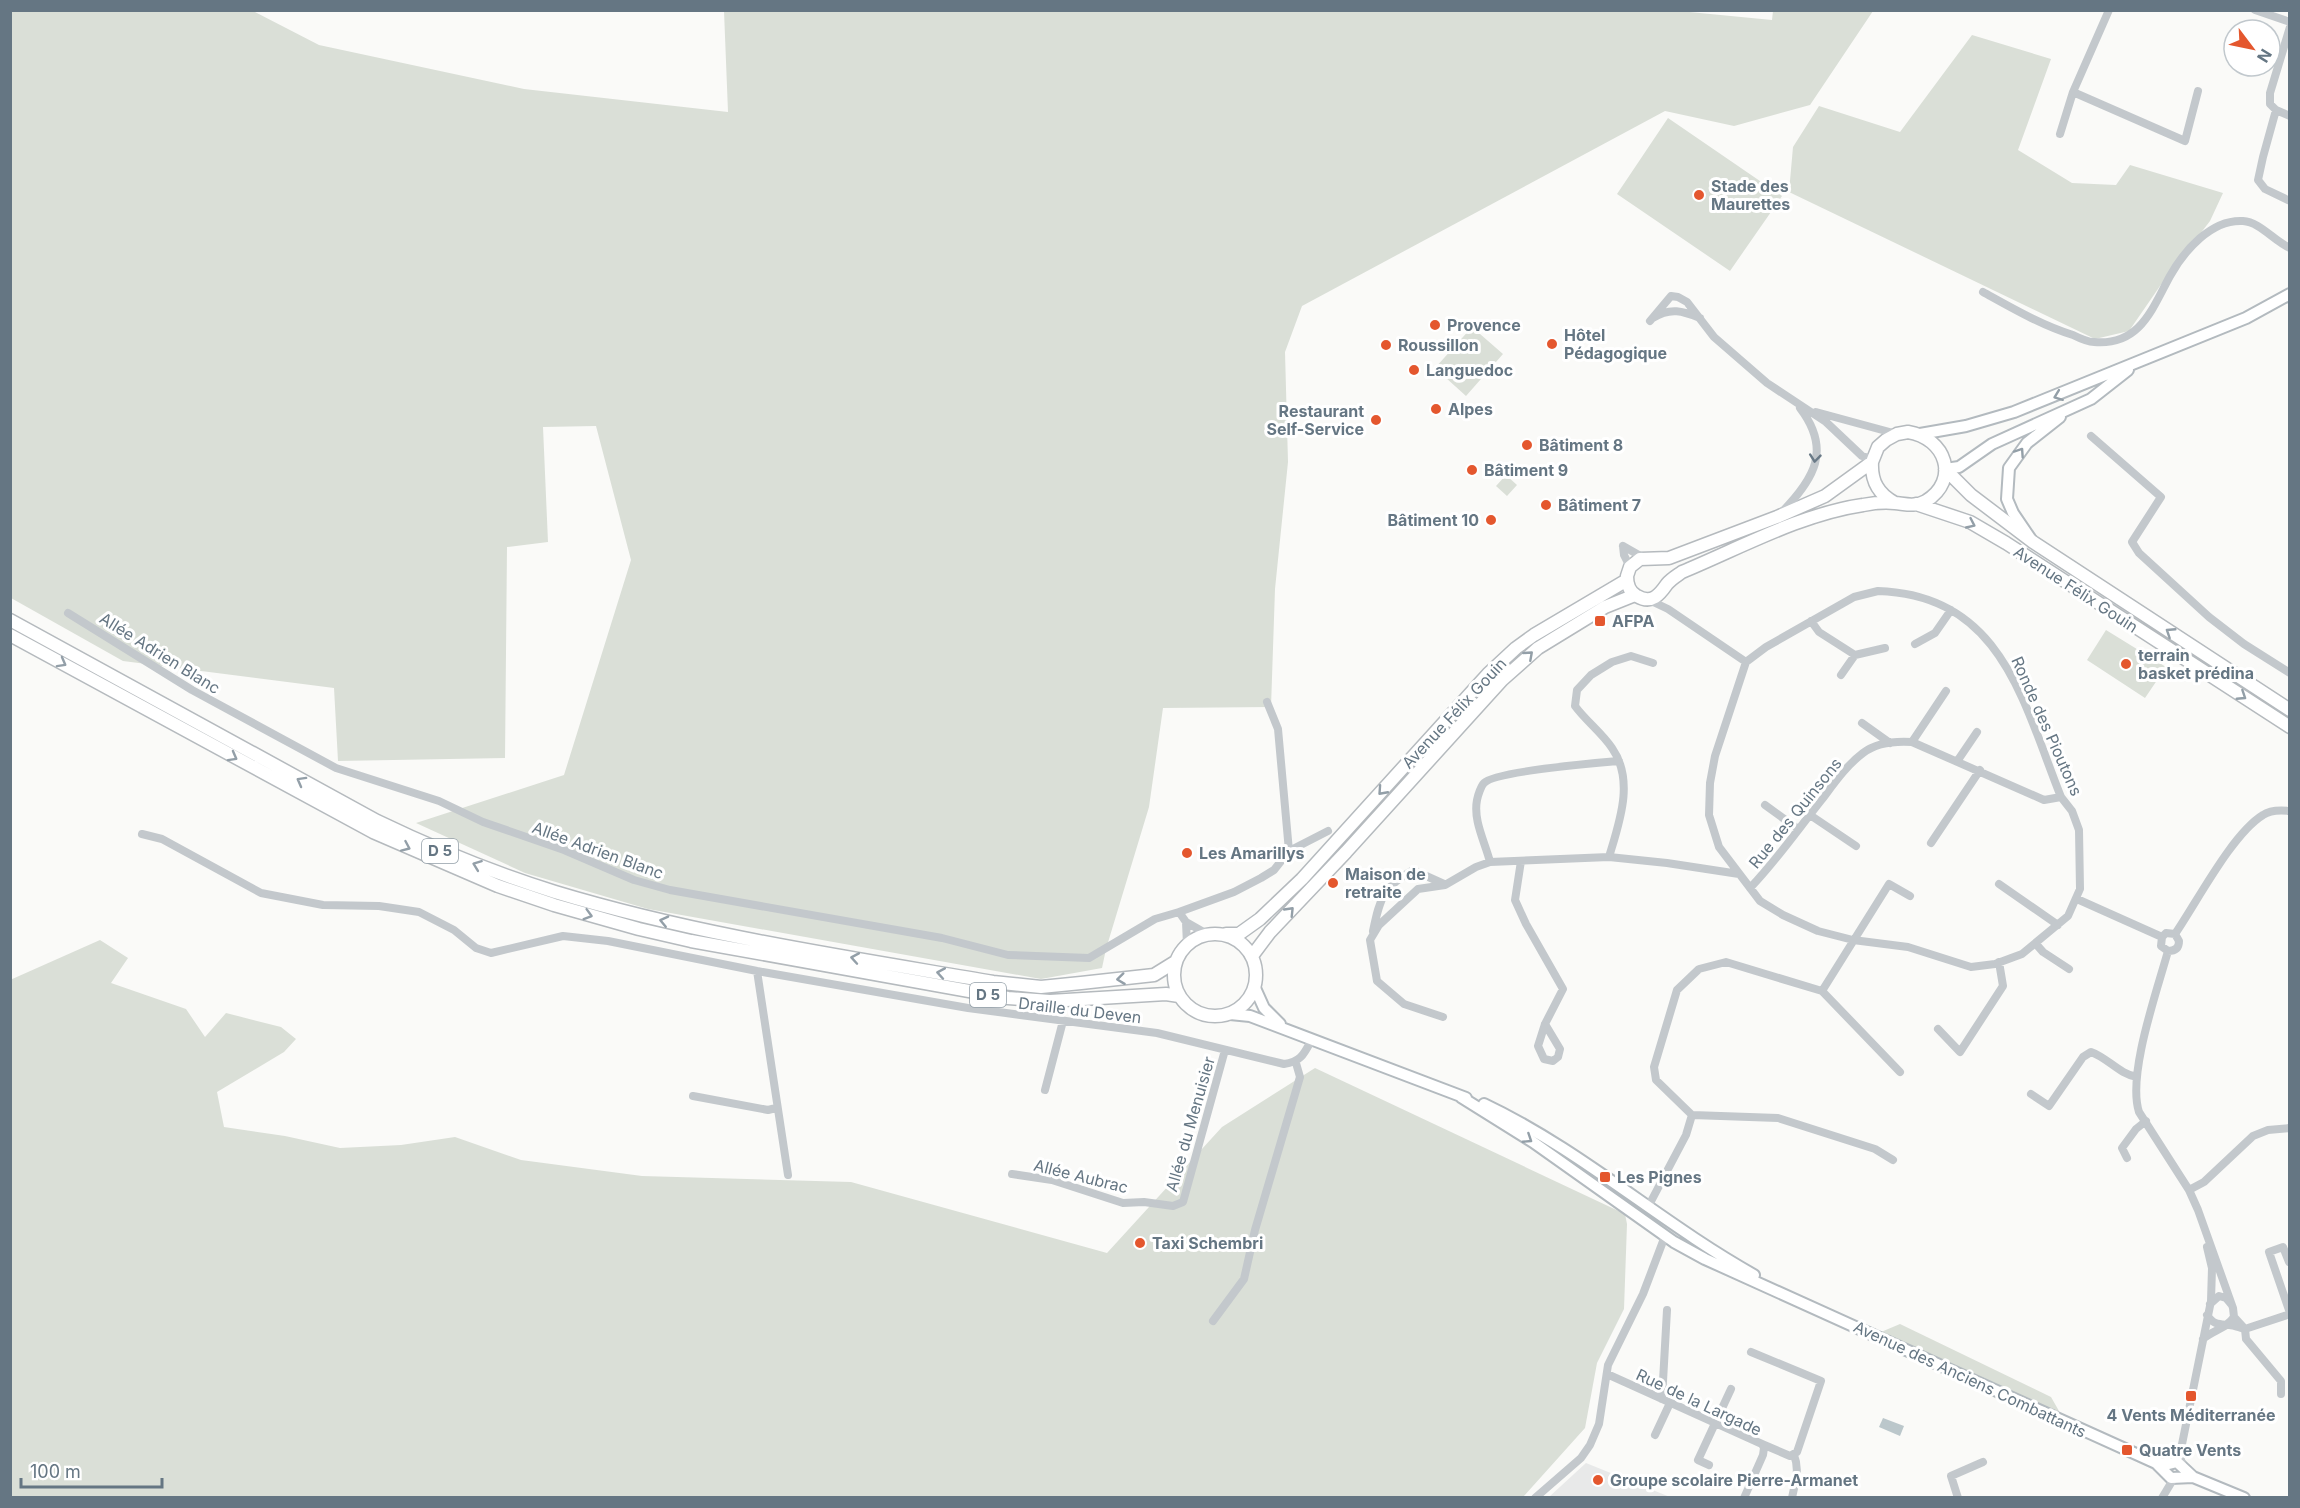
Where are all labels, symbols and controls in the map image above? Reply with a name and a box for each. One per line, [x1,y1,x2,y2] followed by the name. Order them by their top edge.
[2222,18,2282,78] north arrow
[2253,45,2276,66] text: N
[1711,176,1790,214] place label: Stade des Maurettes
[1692,188,1706,202] marker: Stade des Maurettes
[1447,315,1521,335] place label: Provence
[1428,318,1442,332] marker: Provence
[1564,325,1667,363] place label: Hôtel Pédagogique
[1398,335,1479,355] place label: Roussillon
[1545,337,1559,351] marker: Hôtel Pédagogique
[1379,338,1393,352] marker: Roussillon
[1426,360,1513,380] place label: Languedoc
[1407,363,1421,377] marker: Languedoc
[2053,388,2064,401] one-way arrow
[1448,399,1493,419] place label: Alpes
[1266,401,1364,439] place label: Restaurant Self-Service
[1429,402,1443,416] marker: Alpes
[1369,413,1383,427] marker: Restaurant Self-Service
[1539,435,1623,455] place label: Bâtiment 8
[1520,438,1534,452] marker: Bâtiment 8
[2013,448,2024,459] one-way arrow
[1809,453,1822,462] one-way arrow
[1484,460,1568,480] place label: Bâtiment 9
[1465,463,1479,477] marker: Bâtiment 9
[1558,495,1641,515] place label: Bâtiment 7
[1539,498,1553,512] marker: Bâtiment 7
[1388,510,1479,530] place label: Bâtiment 10
[1484,513,1498,527] marker: Bâtiment 10
[1965,516,1976,528] one-way arrow
[2010,541,2142,637] street label: Avenue Félix Gouin
[96,608,224,698] street label: Allée Adrien Blanc
[1612,611,1654,631] place label: AFPA
[1593,614,1607,628] marker: AFPA
[2166,627,2176,639] one-way arrow
[2138,645,2254,683] place label: terrain basket prédina
[1522,651,1533,662] one-way arrow
[1398,653,1510,773] street label: Avenue Félix Gouin
[2007,653,2087,799] street label: Ronde des Pioutons
[56,656,66,667] one-way arrow
[2119,657,2133,671] marker: terrain basket prédina
[2235,689,2246,700] one-way arrow
[226,750,237,761] one-way arrow
[1744,754,1846,872] street label: Rue des Quinsons
[297,777,307,788] one-way arrow
[1378,784,1389,795] one-way arrow
[530,817,666,883] street label: Allée Adrien Blanc
[422,839,458,863] road number: D 5
[399,840,410,852] one-way arrow
[1199,843,1305,863] place label: Les Amarillys
[1180,846,1194,860] marker: Les Amarillys
[472,860,483,872] one-way arrow
[1345,864,1426,902] place label: Maison de retraite
[1326,876,1340,890] marker: Maison de retraite
[583,908,593,921] one-way arrow
[1283,908,1294,918] one-way arrow
[659,915,669,928] one-way arrow
[850,952,860,965] one-way arrow
[936,967,946,980] one-way arrow
[1116,972,1126,985] one-way arrow
[970,983,1006,1007] road number: D 5
[1017,993,1143,1027] street label: Draille du Deven
[1161,1054,1219,1194] street label: Allée du Menuisier
[1522,1132,1532,1144] one-way arrow
[1032,1155,1130,1197] street label: Allée Aubrac
[1617,1167,1702,1187] place label: Les Pignes
[1598,1170,1612,1184] marker: Les Pignes
[1152,1233,1263,1253] place label: Taxi Schembri
[1133,1236,1147,1250] marker: Taxi Schembri
[1851,1316,2089,1442] street label: Avenue des Anciens Combattants
[1633,1364,1765,1440] street label: Rue de la Largade
[2184,1389,2198,1403] marker: 4 Vents Méditerranée
[2107,1405,2275,1425] place label: 4 Vents Méditerranée
[2139,1440,2241,1460] place label: Quatre Vents
[2120,1443,2134,1457] marker: Quatre Vents
[21,1451,162,1489] scale bar
[30,1461,81,1482] text: 100 m
[1610,1470,1858,1490] place label: Groupe scolaire Pierre-Armanet
[1591,1473,1605,1487] marker: Groupe scolaire Pierre-Armanet

